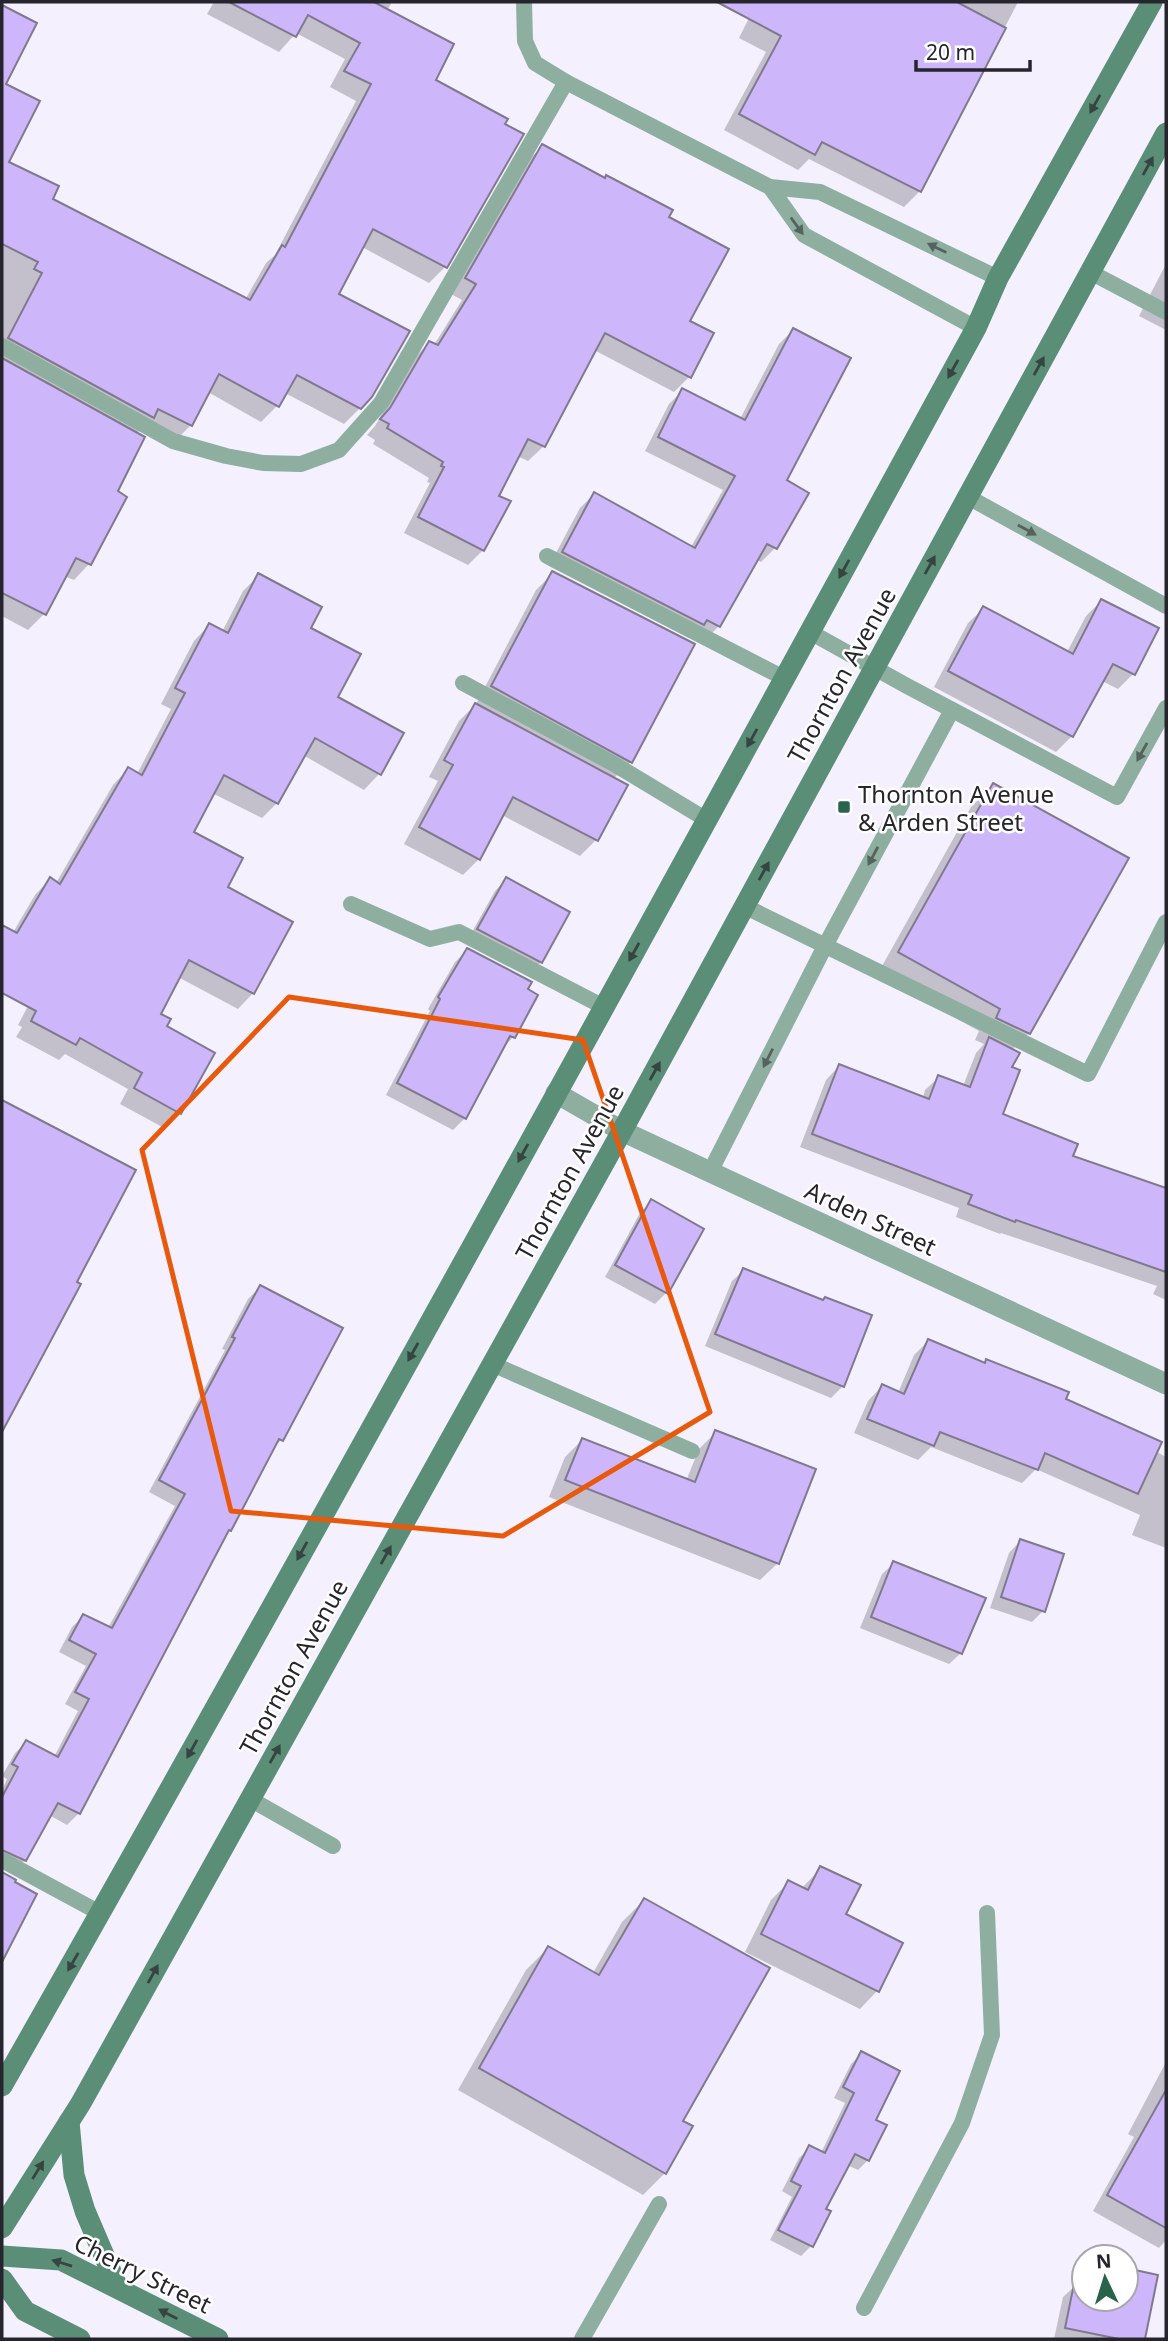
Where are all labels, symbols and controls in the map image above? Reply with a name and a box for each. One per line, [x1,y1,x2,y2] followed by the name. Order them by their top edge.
[916,28,1030,72] scale bar
[926,38,975,66] text: 20 m
[1089,94,1101,114] one-way arrow
[1142,156,1154,176] one-way arrow
[790,217,804,235] one-way arrow
[927,243,947,254] one-way arrow
[1033,356,1045,376] one-way arrow
[948,360,960,380] one-way arrow
[1018,524,1037,536] one-way arrow
[924,556,936,575] one-way arrow
[838,559,850,579] one-way arrow
[779,581,903,769] street label: Thornton Avenue
[746,728,757,748] one-way arrow
[1136,743,1148,762] one-way arrow
[858,777,1054,838] place label: Thornton Avenue & Arden Street
[836,799,852,815] marker: Thornton Avenue & Arden Street
[867,846,879,866] one-way arrow
[758,861,769,881] one-way arrow
[628,943,640,962] one-way arrow
[762,1048,774,1068] one-way arrow
[649,1061,661,1080] one-way arrow
[507,1078,631,1266] street label: Thornton Avenue
[517,1143,529,1163] one-way arrow
[800,1173,942,1263] street label: Arden Street
[407,1342,419,1362] one-way arrow
[296,1541,308,1560] one-way arrow
[380,1545,392,1564] one-way arrow
[231,1573,355,1761] street label: Thornton Avenue
[186,1740,198,1759] one-way arrow
[269,1744,281,1763] one-way arrow
[67,1952,79,1971] one-way arrow
[147,1964,159,1983] one-way arrow
[32,2161,45,2180] one-way arrow
[69,2226,217,2321] street label: Cherry Street
[1070,2243,1140,2313] north arrow
[1095,2248,1112,2275] text: N
[52,2257,73,2267] one-way arrow
[158,2308,178,2319] one-way arrow

